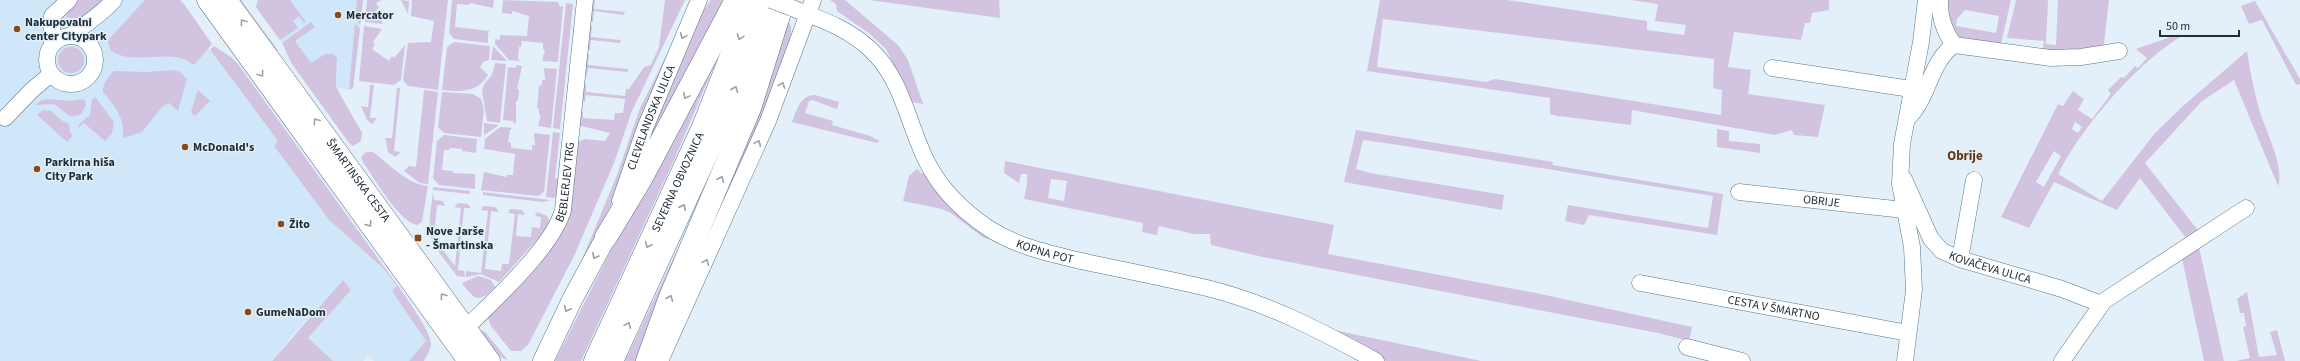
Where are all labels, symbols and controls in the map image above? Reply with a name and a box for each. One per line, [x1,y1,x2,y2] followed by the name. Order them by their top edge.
[346,7,394,24] place label: Mercator
[333,10,343,20] marker: Mercator
[2160,12,2239,38] scale bar
[25,14,107,45] place label: Nakupovalni center Citypark
[2166,18,2190,35] text: 50 m
[241,19,248,26] one-way arrow
[12,24,22,34] marker: Nakupovalni center Citypark
[680,32,688,39] one-way arrow
[736,33,744,40] one-way arrow
[623,62,679,172] street label: CLEVELANDSKA ULICA
[256,70,264,77] one-way arrow
[778,81,786,88] one-way arrow
[731,85,739,92] one-way arrow
[683,91,690,99] one-way arrow
[314,118,321,125] one-way arrow
[647,129,708,235] street label: SEVERNA OBVOZNICA
[322,135,395,226] street label: ŠMARTINSKA CESTA
[193,139,254,156] place label: McDonald's
[754,140,762,147] one-way arrow
[551,141,579,225] street label: BEBLERJEV TRG
[180,142,190,152] marker: McDonald's
[1947,147,1983,165] district label: Obrije
[45,154,115,185] place label: Parkirna hiša City Park
[32,164,42,174] marker: Parkirna hiša City Park
[716,175,724,183] one-way arrow
[1802,191,1841,211] street label: OBRIJE
[678,204,686,211] one-way arrow
[289,216,310,233] place label: Žito
[276,219,286,229] marker: Žito
[364,219,371,226] one-way arrow
[426,223,493,254] place label: Nove Jarše - Šmartinska
[413,233,423,243] marker: Nove Jarše - Šmartinska
[1014,235,1076,268] street label: KOPNA POT
[645,241,653,249] one-way arrow
[1946,247,2034,288] street label: KOVAČEVA ULICA
[593,251,600,259] one-way arrow
[701,258,709,265] one-way arrow
[1726,291,1821,325] street label: CESTA V ŠMARTNO
[441,294,448,301] one-way arrow
[665,295,673,302] one-way arrow
[256,304,326,321] place label: GumeNaDom
[564,305,572,313] one-way arrow
[243,307,253,317] marker: GumeNaDom
[623,322,631,330] one-way arrow

